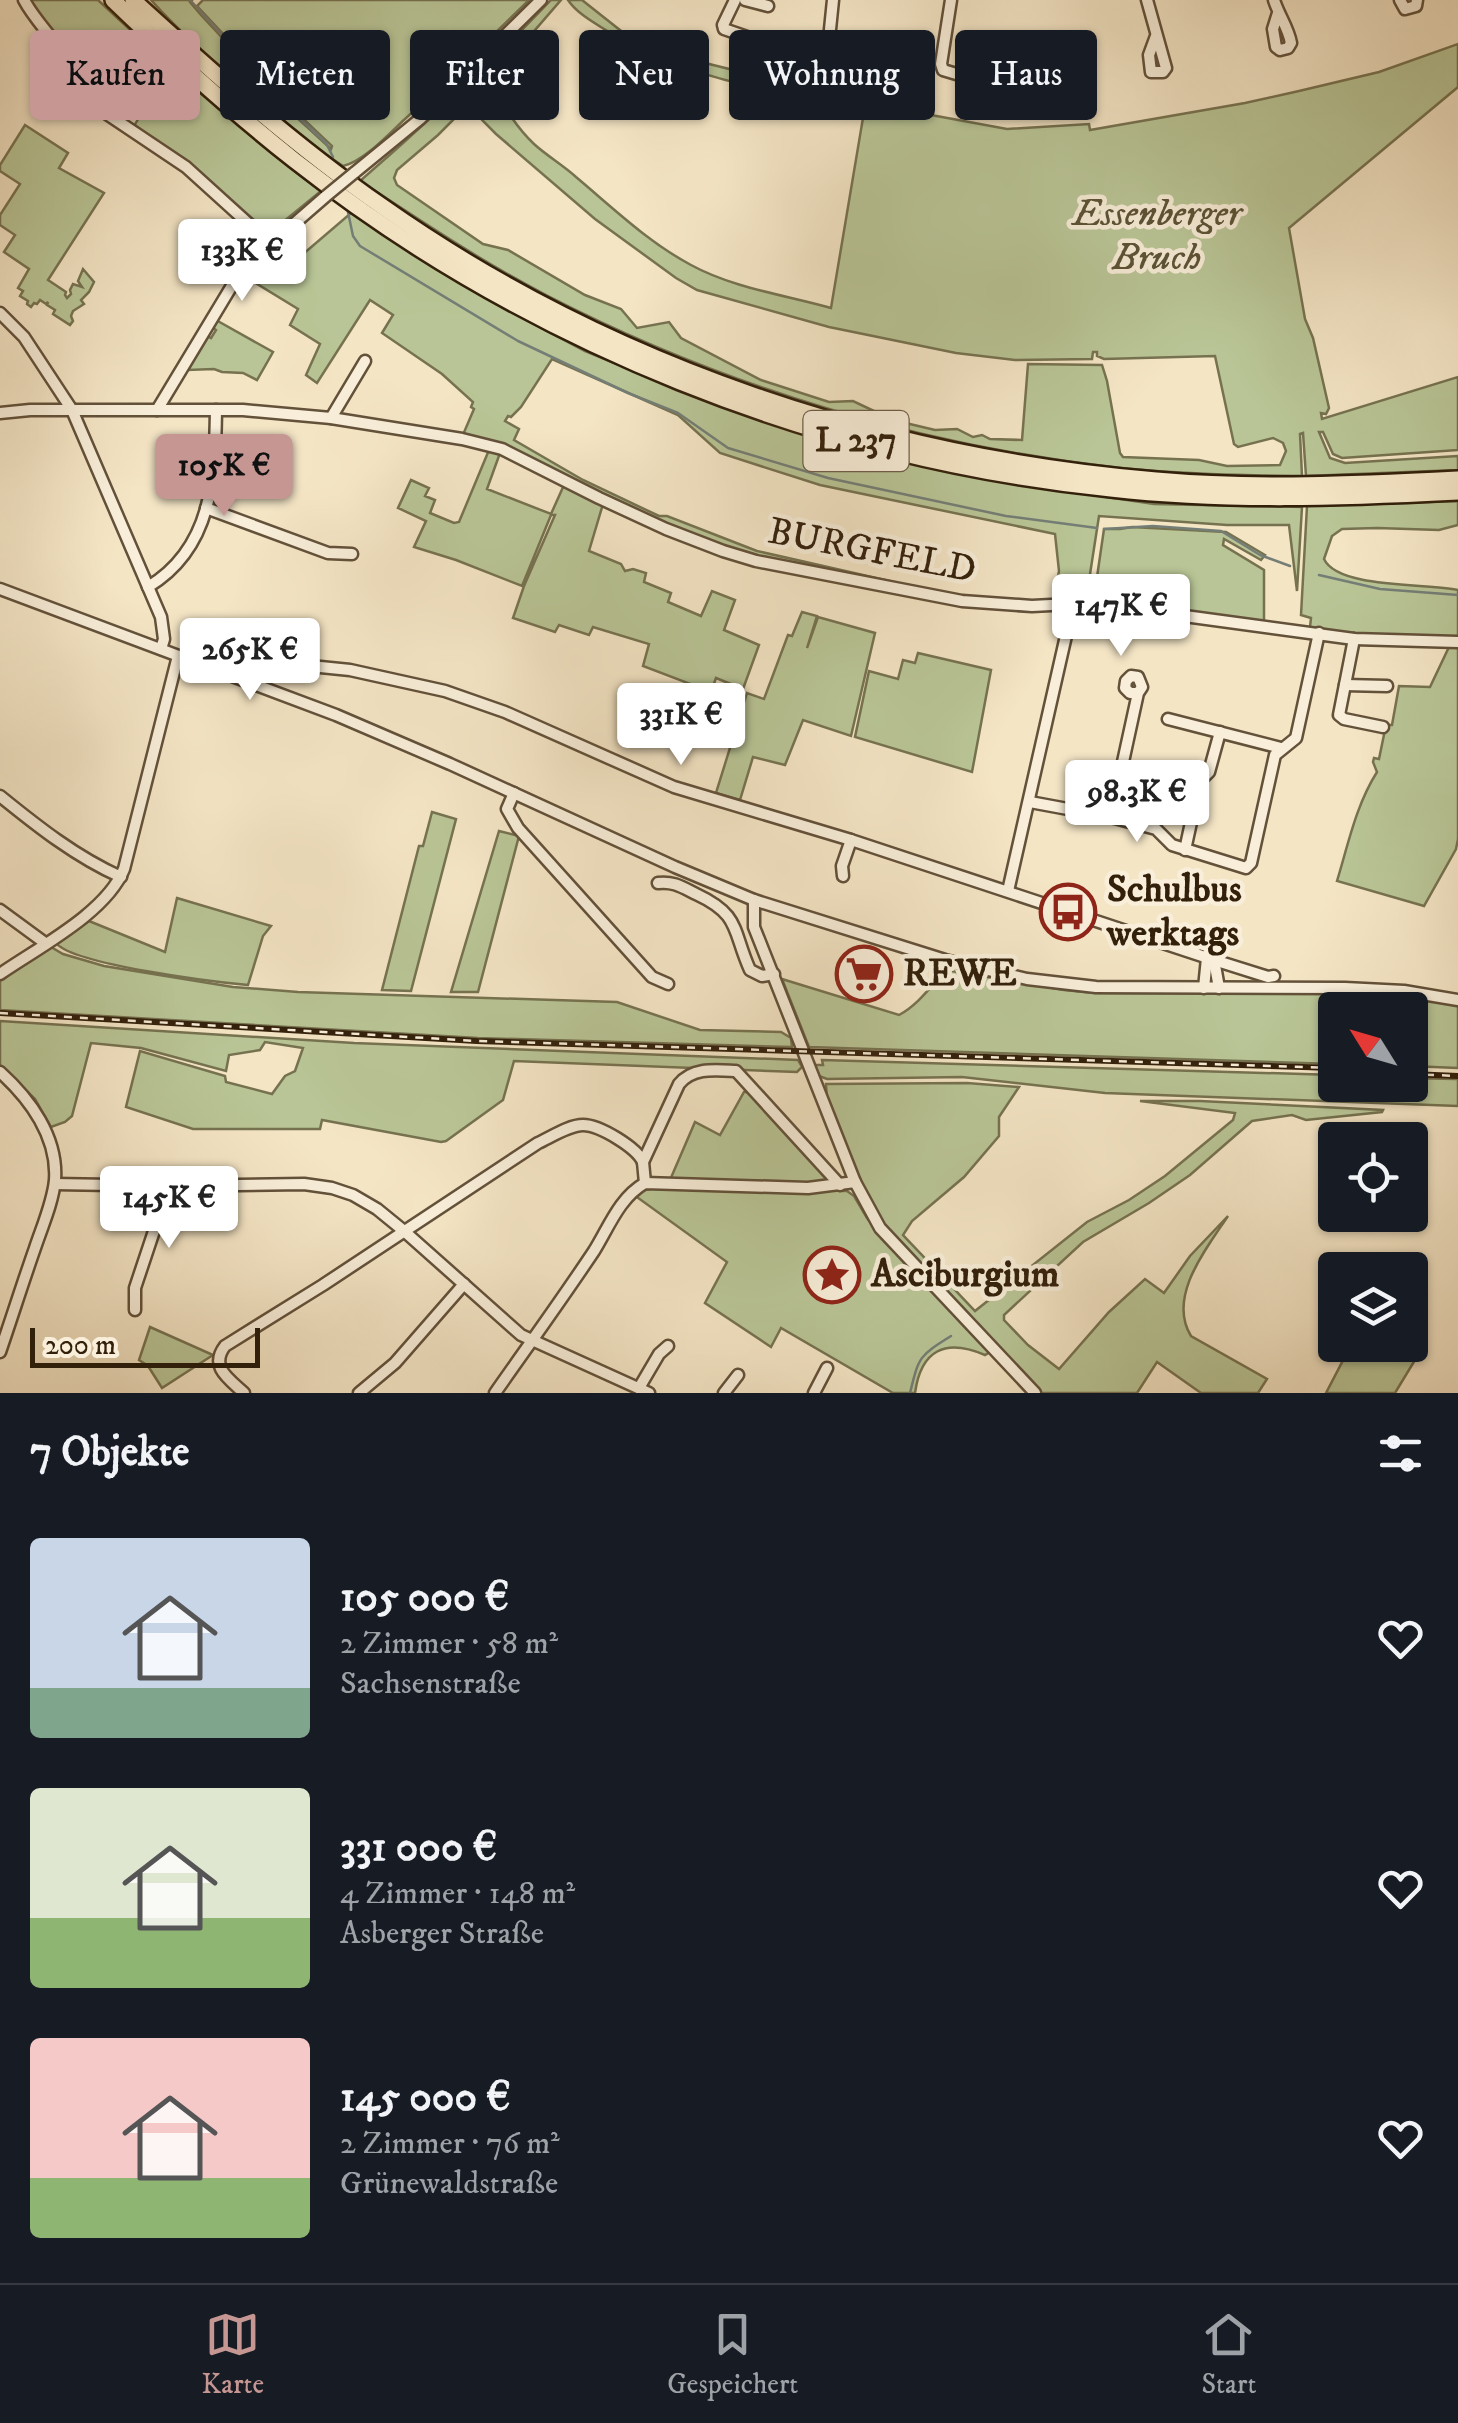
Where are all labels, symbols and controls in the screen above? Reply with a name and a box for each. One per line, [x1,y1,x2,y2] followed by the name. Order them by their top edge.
[30,30,200,120] chip: Kaufen
[220,30,390,120] chip: Mieten
[410,30,559,120] chip: Filter
[579,30,709,120] chip: Neu
[729,30,935,120] chip: Wohnung
[955,30,1097,120] chip: Haus
[1071,190,1245,282] park label: Essenberger Bruch
[161,219,323,304] pin: 133K €
[200,231,284,271] text: 133K €
[804,411,908,471] road number: L 237
[143,434,305,519] pin: 105K €
[178,446,270,486] text: 105K €
[764,507,980,595] street label: BURGFELD
[1040,574,1202,659] pin: 147K €
[1074,586,1168,626] text: 147K €
[169,618,331,703] pin: 265K €
[202,630,298,670] text: 265K €
[600,683,762,768] pin: 331K €
[639,695,723,735] text: 331K €
[1045,760,1229,845] pin: 98.3K €
[1087,772,1187,812] text: 98.3K €
[1106,866,1242,958] place label: Schulbus werktags
[1038,882,1098,942] bus stop icon: Schulbus werktags
[834,944,894,1004] supermarket icon: REWE
[903,950,1017,998] place label: REWE
[1318,992,1428,1102] north arrow
[1318,992,1428,1362] map controls
[1318,1122,1428,1232] button: locate
[88,1166,250,1251] pin: 145K €
[122,1178,216,1218] text: 145K €
[802,1245,862,1305] place icon: Asciburgium
[870,1251,1060,1299] place label: Asciburgium
[1318,1252,1428,1362] button: layers
[30,1323,260,1368] scale bar
[45,1328,116,1363] text: 200 m
[1373,1426,1428,1481] icon: filters
[30,1427,190,1479] text: 7 Objekte
[340,1572,509,1624] text: 105 000 €
[110,1578,230,1698] icon: home
[1373,1611,1428,1666] icon: heart
[340,1624,558,1664] text: 2 Zimmer · 58 m²
[340,1664,521,1704] text: Sachsenstraße
[340,1822,497,1874] text: 331 000 €
[110,1828,230,1948] icon: home
[1373,1861,1428,1916] icon: heart
[340,1874,575,1914] text: 4 Zimmer · 148 m²
[340,1914,544,1954] text: Asberger Straße
[340,2072,511,2124] text: 145 000 €
[110,2078,230,2198] icon: home
[1373,2111,1428,2166] icon: heart
[340,2124,560,2164] text: 2 Zimmer · 76 m²
[340,2164,558,2204] text: Grünewaldstraße
[202,2307,264,2402] tab: Karte
[667,2307,798,2402] tab: Gespeichert
[1201,2307,1256,2402] tab: Start

